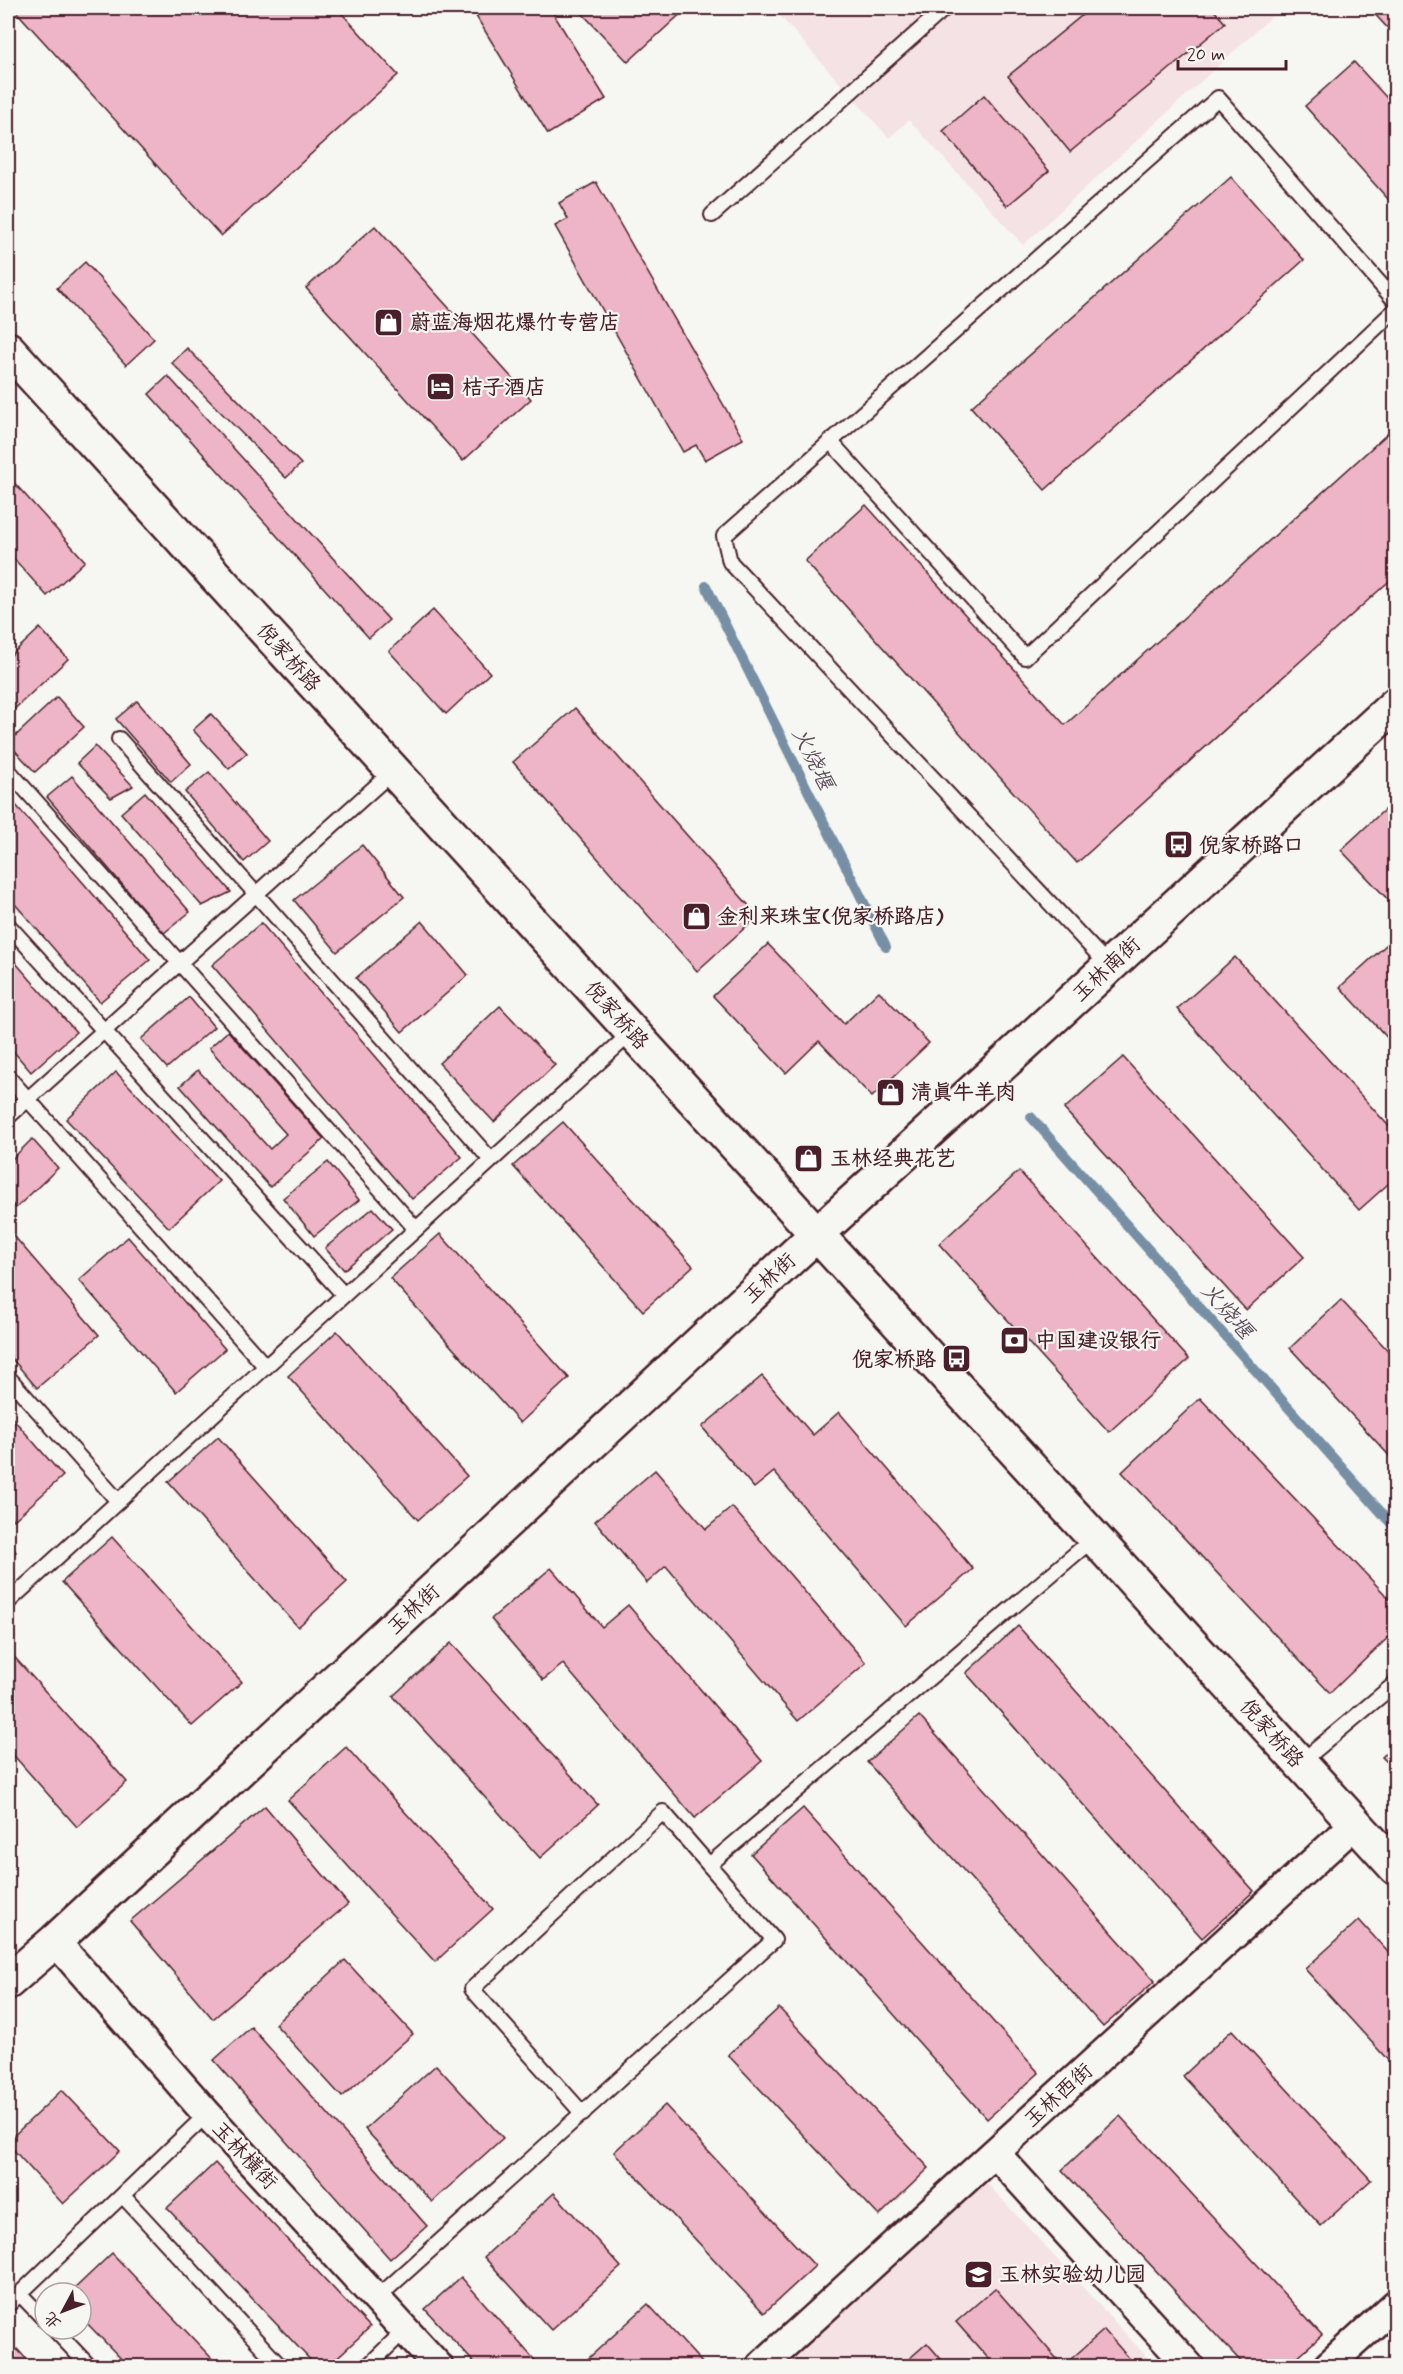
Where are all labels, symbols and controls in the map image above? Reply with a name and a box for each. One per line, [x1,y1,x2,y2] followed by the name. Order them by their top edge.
[1178,33,1286,71] scale bar
[1187,43,1225,67] text: 20 m
[373,306,405,338] shop icon: 蔚蓝海烟花爆竹专营店
[410,309,620,337] place label: 蔚蓝海烟花爆竹专营店
[425,371,457,403] hotel icon: 桔子酒店
[462,374,546,402] place label: 桔子酒店
[250,617,327,698] street label: 倪家桥路
[785,723,841,797] water label: 火烧堰
[1162,829,1194,861] bus stop icon: 倪家桥路口
[1199,832,1304,860] place label: 倪家桥路口
[680,900,712,932] shop icon: 金利来珠宝(倪家桥路店)
[717,903,944,931] place label: 金利来珠宝(倪家桥路店)
[1066,931,1147,1009] street label: 玉林南街
[578,975,655,1056] street label: 倪家桥路
[874,1076,906,1108] shop icon: 清真牛羊肉
[911,1079,1016,1107] place label: 清真牛羊肉
[793,1142,825,1174] shop icon: 玉林经典花艺
[830,1145,956,1173] place label: 玉林经典花艺
[737,1247,802,1310] street label: 玉林街
[1194,1277,1261,1348] water label: 火烧堰
[998,1324,1030,1356] bank icon: 中国建设银行
[1035,1327,1161,1355] place label: 中国建设银行
[941,1343,973,1375] bus stop icon: 倪家桥路
[852,1346,936,1374] place label: 倪家桥路
[381,1578,446,1641] street label: 玉林街
[1233,1693,1310,1774] street label: 倪家桥路
[1018,2057,1099,2134] street label: 玉林西街
[205,2115,283,2196] street label: 玉林横街
[962,2258,994,2290] school or university icon: 玉林实验幼儿园
[999,2261,1146,2289] place label: 玉林实验幼儿园
[33,2281,93,2341] north arrow
[40,2307,66,2333] text: 北

